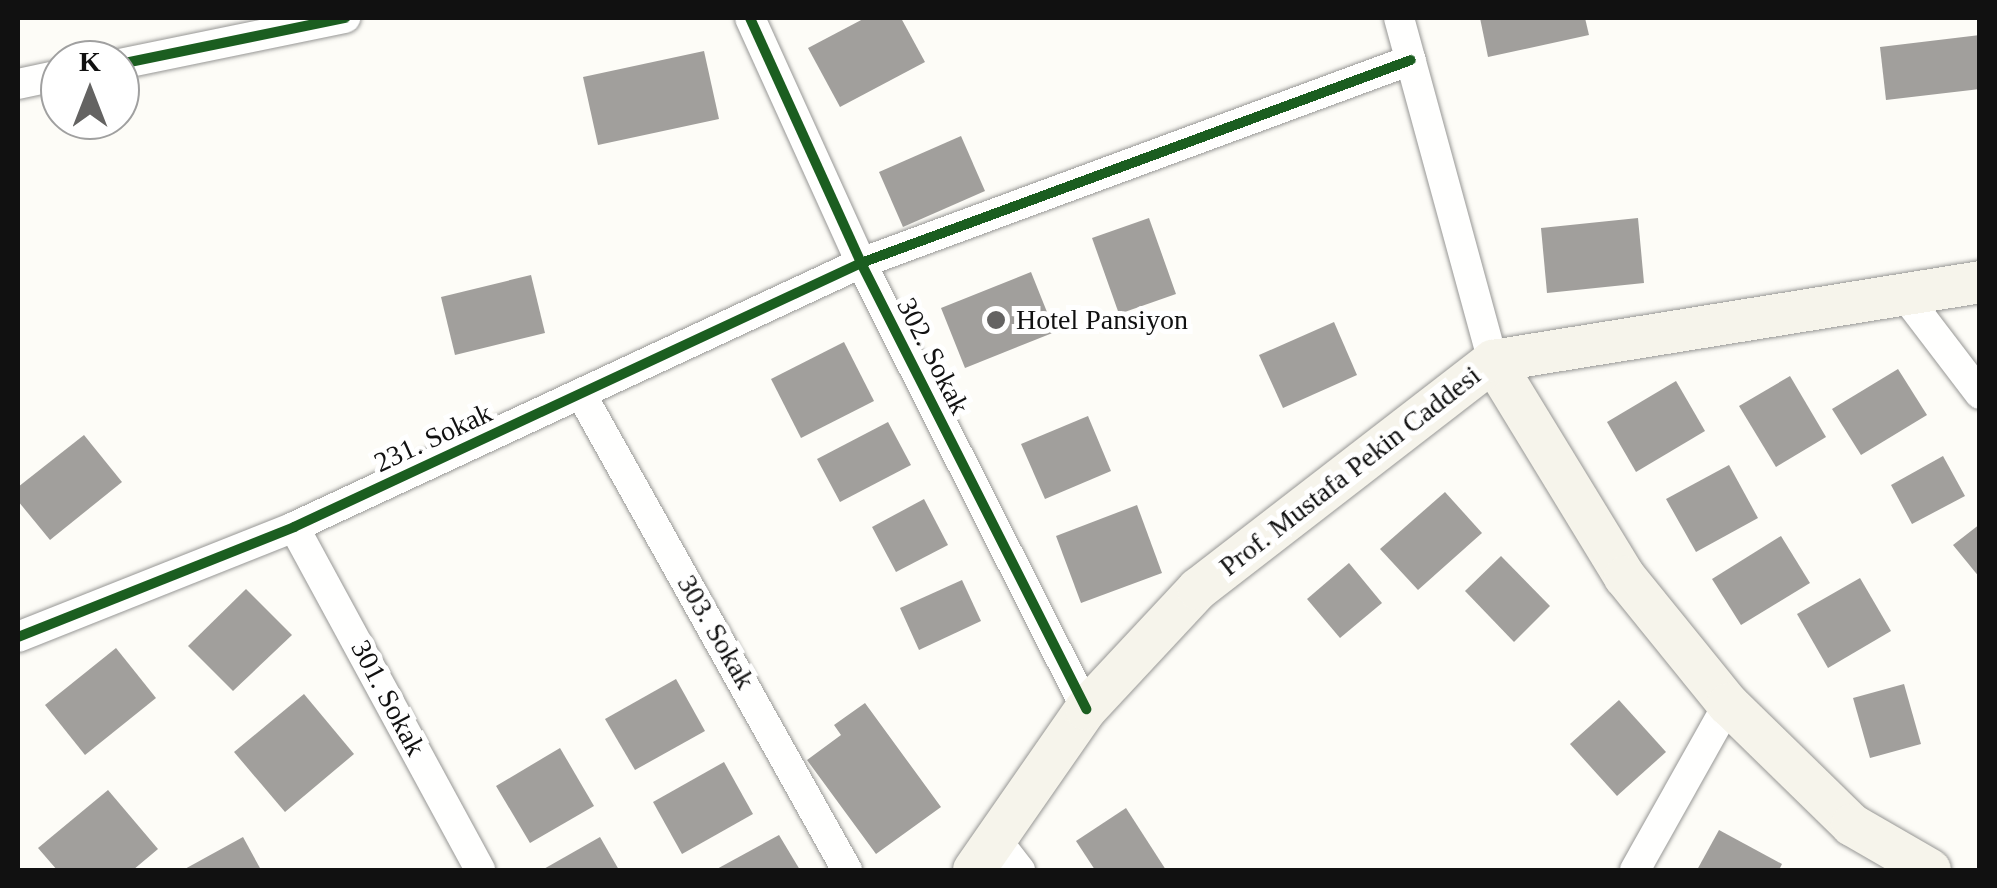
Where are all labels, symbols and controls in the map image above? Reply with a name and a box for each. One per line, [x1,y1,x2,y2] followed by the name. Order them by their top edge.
[40,40,140,140] north arrow
[79,46,101,77] text: K
[889,292,977,420] street label: 302. Sokak
[1016,303,1188,337] place label: Hotel Pansiyon
[985,309,1007,331] marker: Hotel Pansiyon
[1213,359,1487,583] street label: Prof. Mustafa Pekin Caddesi
[369,396,497,480] street label: 231. Sokak
[670,569,762,695] street label: 303. Sokak
[344,634,432,762] street label: 301. Sokak

